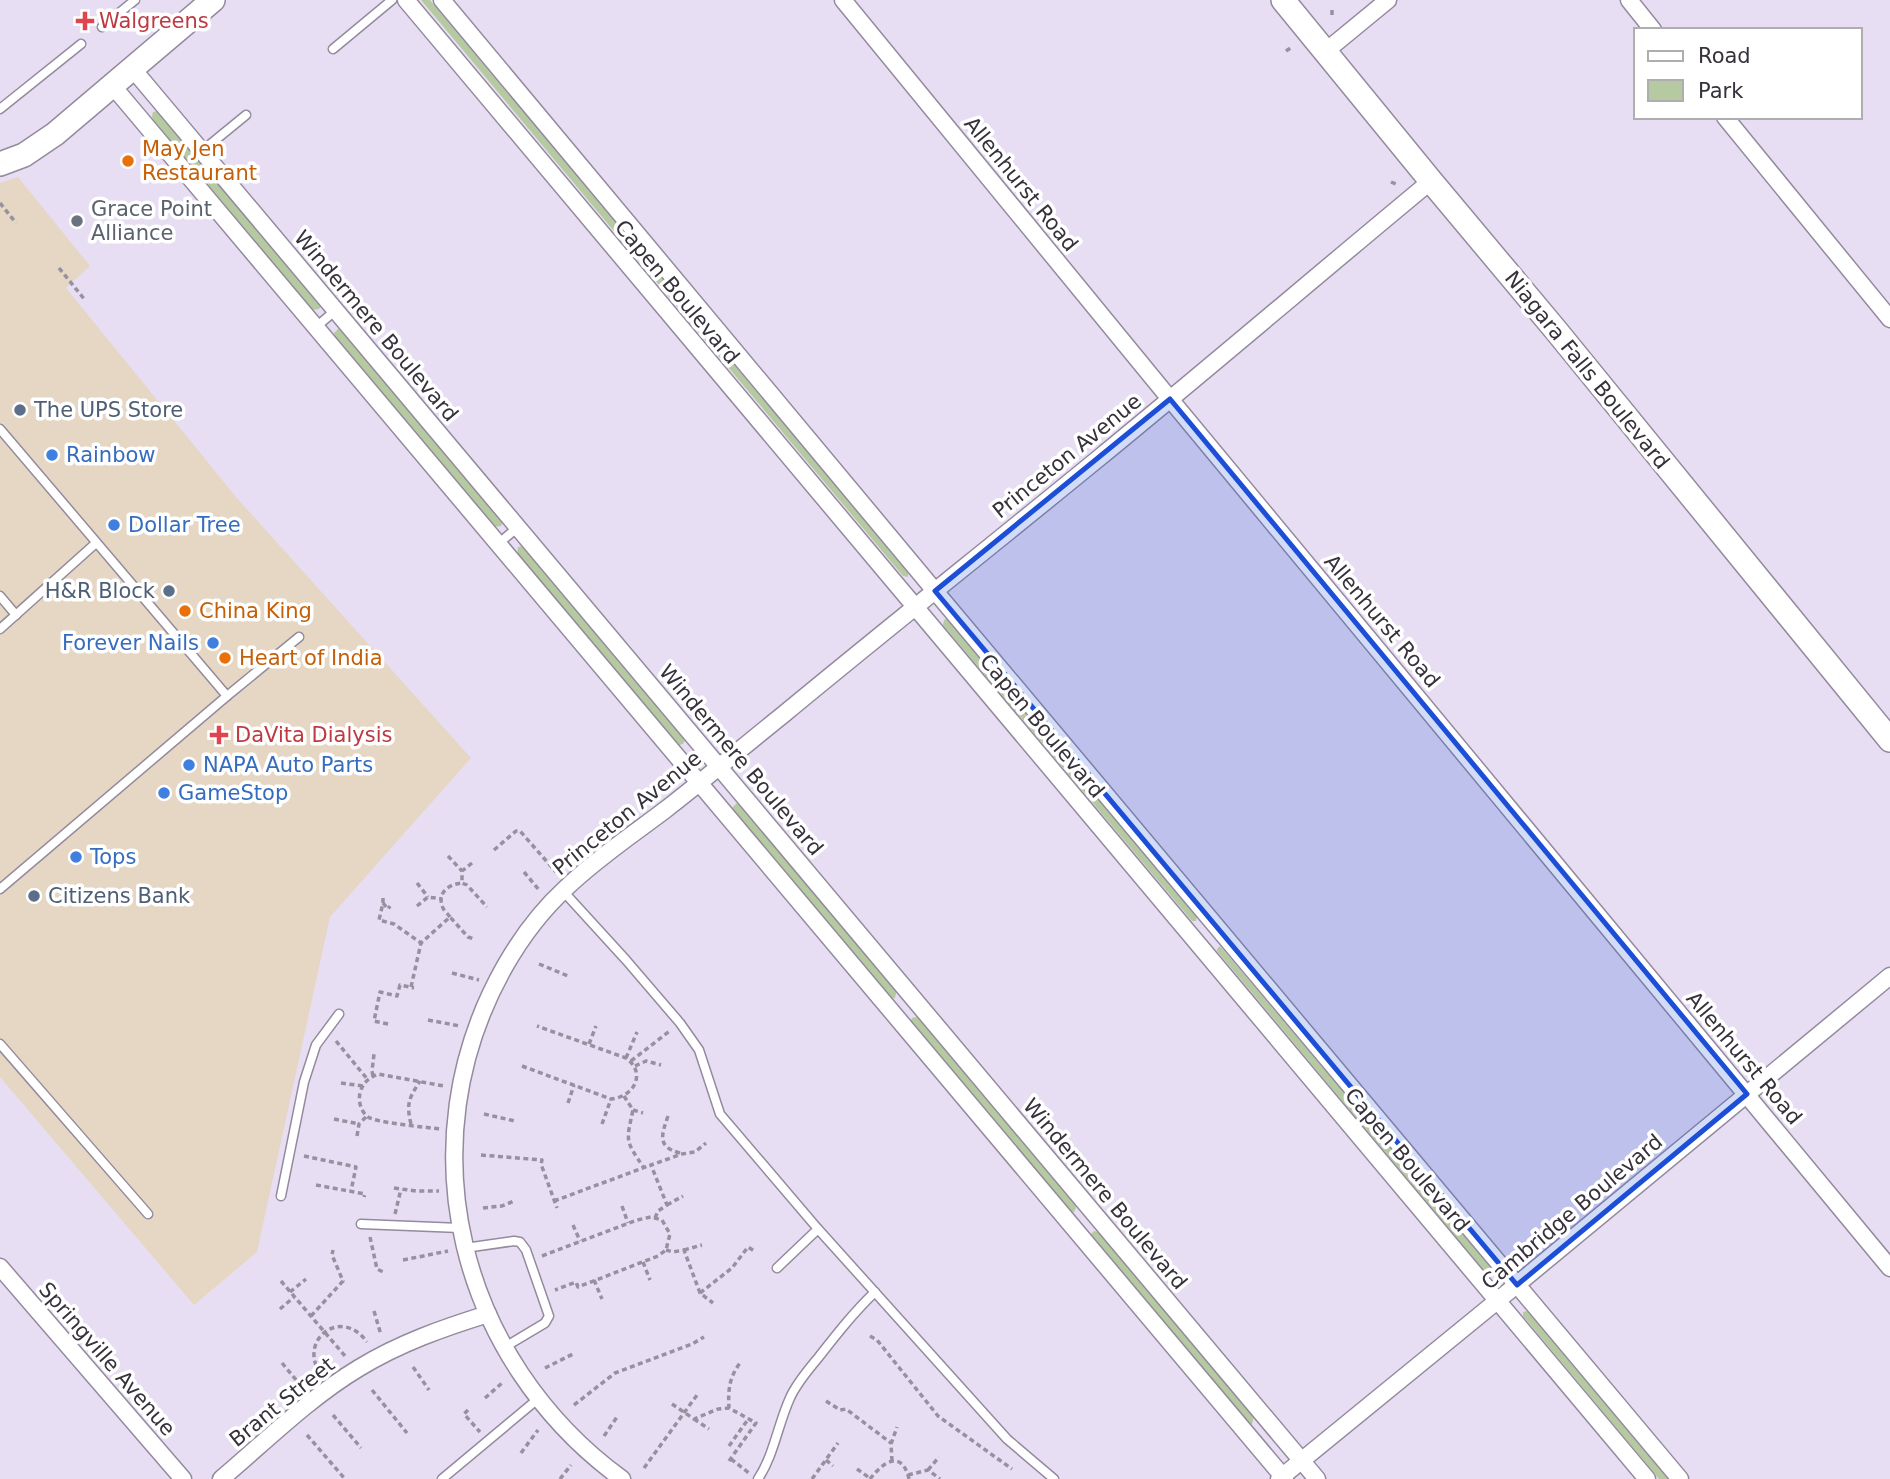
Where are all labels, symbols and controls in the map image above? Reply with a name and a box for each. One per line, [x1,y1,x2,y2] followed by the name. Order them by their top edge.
[99,9,209,33] place label: Walgreens
[77,13,93,29] marker: Walgreens
[1634,28,1862,119] legend
[1698,44,1751,68] text: Road
[1698,79,1744,103] text: Park
[959,112,1083,256] street label: Allenhurst Road
[142,137,257,185] place label: May Jen Restaurant
[120,153,136,169] marker: May Jen Restaurant
[91,197,212,245] place label: Grace Point Alliance
[69,213,85,229] marker: Grace Point Alliance
[610,215,744,369] street label: Capen Boulevard
[289,226,463,426] street label: Windermere Boulevard
[1500,266,1674,474] street label: Niagara Falls Boulevard
[988,389,1146,523] street label: Princeton Avenue
[33,398,183,422] place label: The UPS Store
[12,402,28,418] marker: The UPS Store
[66,443,156,467] place label: Rainbow
[44,447,60,463] marker: Rainbow
[128,513,241,537] place label: Dollar Tree
[106,517,122,533] marker: Dollar Tree
[1319,550,1445,692] street label: Allenhurst Road
[45,579,156,603] place label: H&R Block
[161,583,177,599] marker: H&R Block
[199,599,312,623] place label: China King
[177,603,193,619] marker: China King
[62,631,199,655] place label: Forever Nails
[205,635,221,651] marker: Forever Nails
[239,646,383,670] place label: Heart of India
[975,649,1109,803] street label: Capen Boulevard
[217,650,233,666] marker: Heart of India
[654,660,828,860] street label: Windermere Boulevard
[235,723,392,747] place label: DaVita Dialysis
[209,725,229,745] marker: DaVita Dialysis
[548,746,706,880] street label: Princeton Avenue
[203,753,373,777] place label: NAPA Auto Parts
[181,757,197,773] marker: NAPA Auto Parts
[178,781,288,805] place label: GameStop
[156,785,172,801] marker: GameStop
[89,845,136,869] place label: Tops
[68,849,84,865] marker: Tops
[48,884,191,908] place label: Citizens Bank
[26,888,42,904] marker: Citizens Bank
[1681,987,1807,1129] street label: Allenhurst Road
[1340,1083,1474,1237] street label: Capen Boulevard
[1018,1094,1192,1294] street label: Windermere Boulevard
[1477,1129,1667,1295] street label: Cambridge Boulevard
[34,1277,180,1441] street label: Springville Avenue
[225,1352,339,1452] street label: Brant Street

